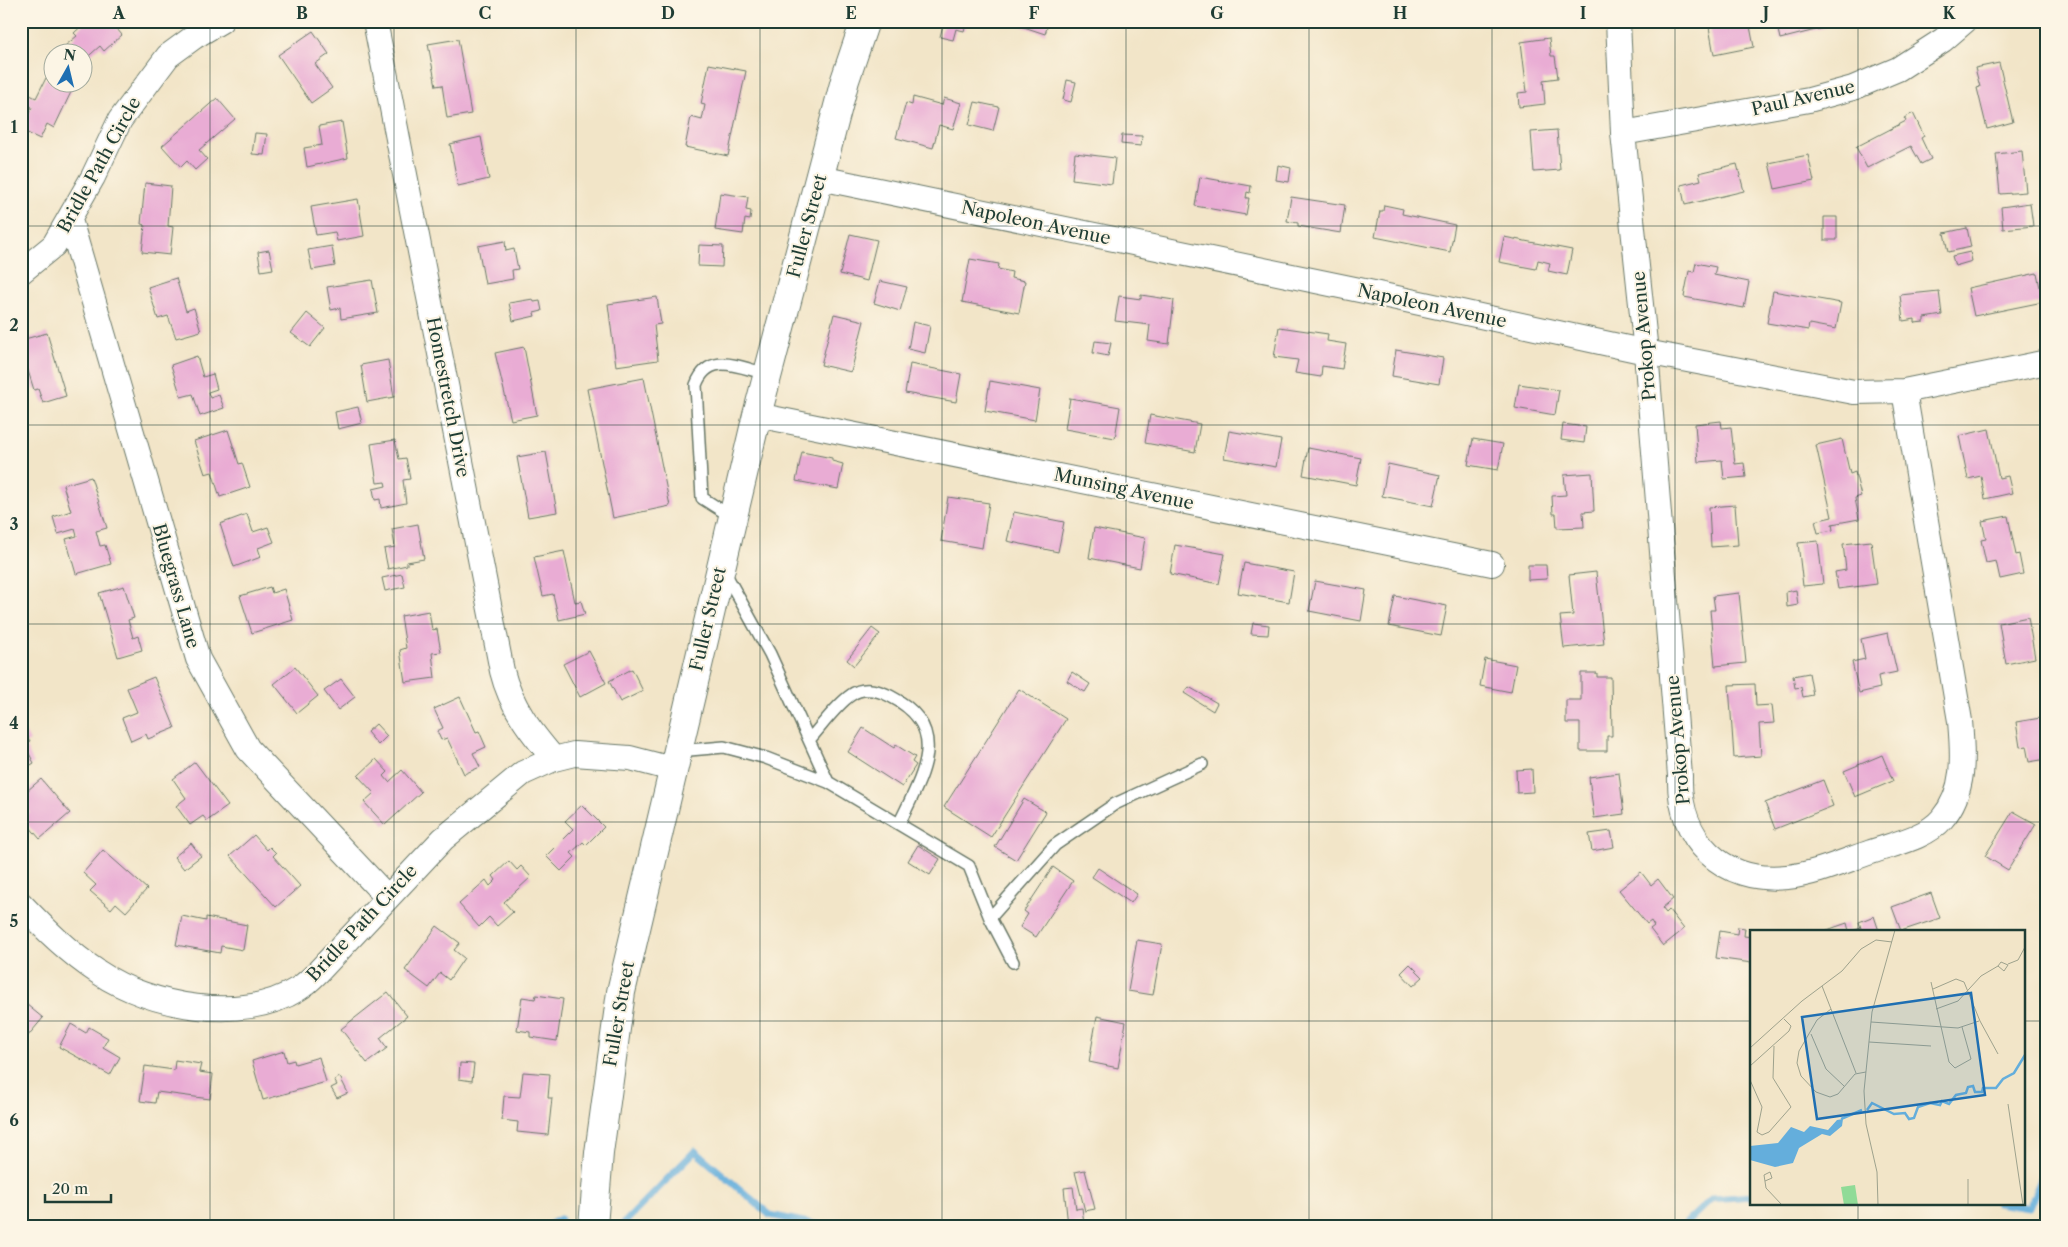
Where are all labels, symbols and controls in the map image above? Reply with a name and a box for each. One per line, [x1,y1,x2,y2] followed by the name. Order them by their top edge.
[112,3,126,23] text: A
[296,3,308,23] text: B
[479,3,491,23] text: C
[661,3,675,23] text: D
[845,3,857,23] text: E
[1029,3,1040,23] text: F
[1210,3,1224,23] text: G
[1393,3,1407,23] text: H
[1580,3,1587,23] text: I
[1760,3,1769,23] text: J
[1943,3,1957,23] text: K
[42,42,92,92] north arrow
[63,45,77,65] text: N
[1749,75,1857,121] street label: Paul Avenue
[53,93,145,237] street label: Bridle Path Circle
[10,117,18,137] text: 1
[783,171,832,280] street label: Fuller Street
[959,196,1113,250] street label: Napoleon Avenue
[1627,270,1661,402] street label: Prokop Avenue
[1355,279,1509,333] street label: Napoleon Avenue
[9,315,19,335] text: 2
[422,315,474,479] street label: Homestretch Drive
[1052,463,1196,515] street label: Munsing Avenue
[9,514,19,534] text: 3
[148,521,204,651] street label: Bluegrass Lane
[685,564,731,673] street label: Fuller Street
[1661,674,1695,806] street label: Prokop Avenue
[9,713,19,733] text: 4
[302,860,422,986] street label: Bridle Path Circle
[10,911,19,931] text: 5
[1750,930,2026,1204] inset map
[599,959,639,1068] street label: Fuller Street
[9,1110,19,1130] text: 6
[45,1172,111,1204] scale bar
[52,1179,88,1198] text: 20 m

